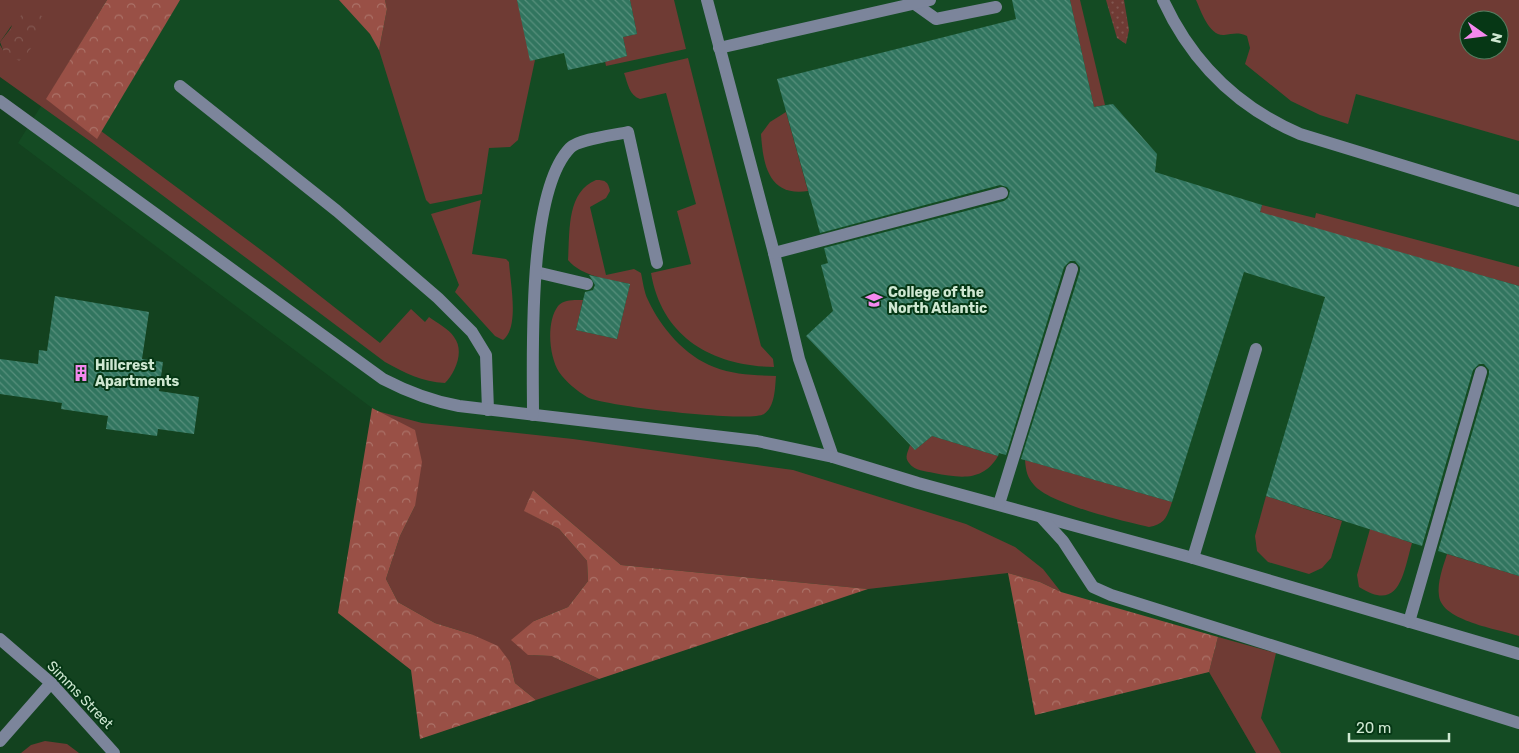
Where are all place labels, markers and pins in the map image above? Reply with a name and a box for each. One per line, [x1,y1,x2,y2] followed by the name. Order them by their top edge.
[888,284,987,317] place label: College of the North Atlantic
[864,290,884,310] school or university icon: College of the North Atlantic
[95,357,180,390] place label: Hillcrest Apartments
[71,363,91,383] building icon: Hillcrest Apartments

